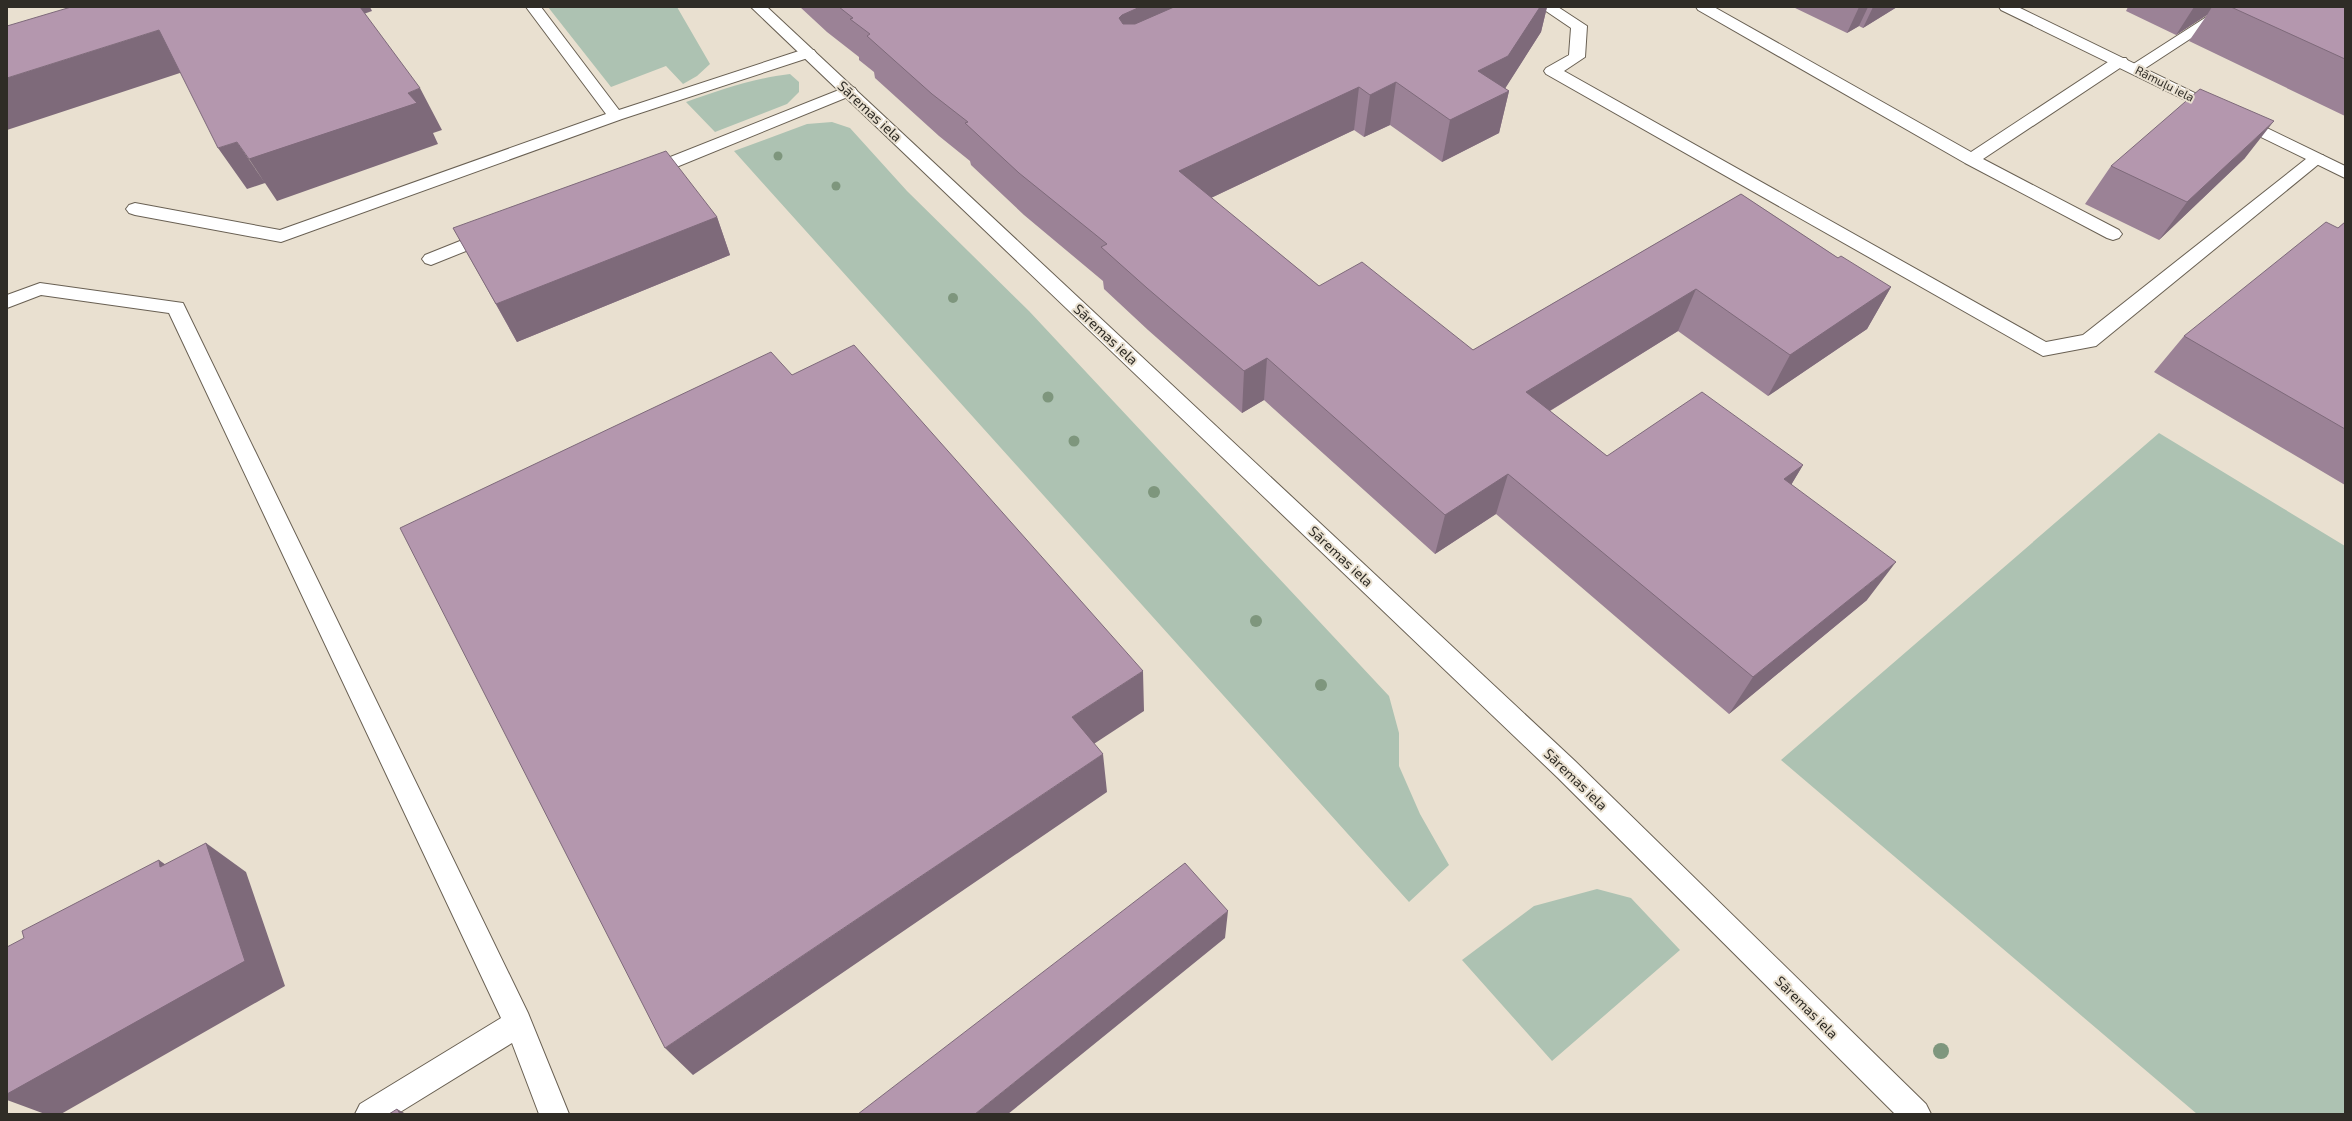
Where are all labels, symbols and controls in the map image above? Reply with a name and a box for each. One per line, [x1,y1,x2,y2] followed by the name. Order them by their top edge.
[2132,62,2197,106] street label: Rāmuļu iela
[834,77,906,145] street label: Sāremas iela
[1070,300,1142,368] street label: Sāremas iela
[1305,522,1377,590] street label: Sāremas iela
[1541,745,1611,813] street label: Sāremas iela
[1772,972,1842,1042] street label: Sāremas iela

